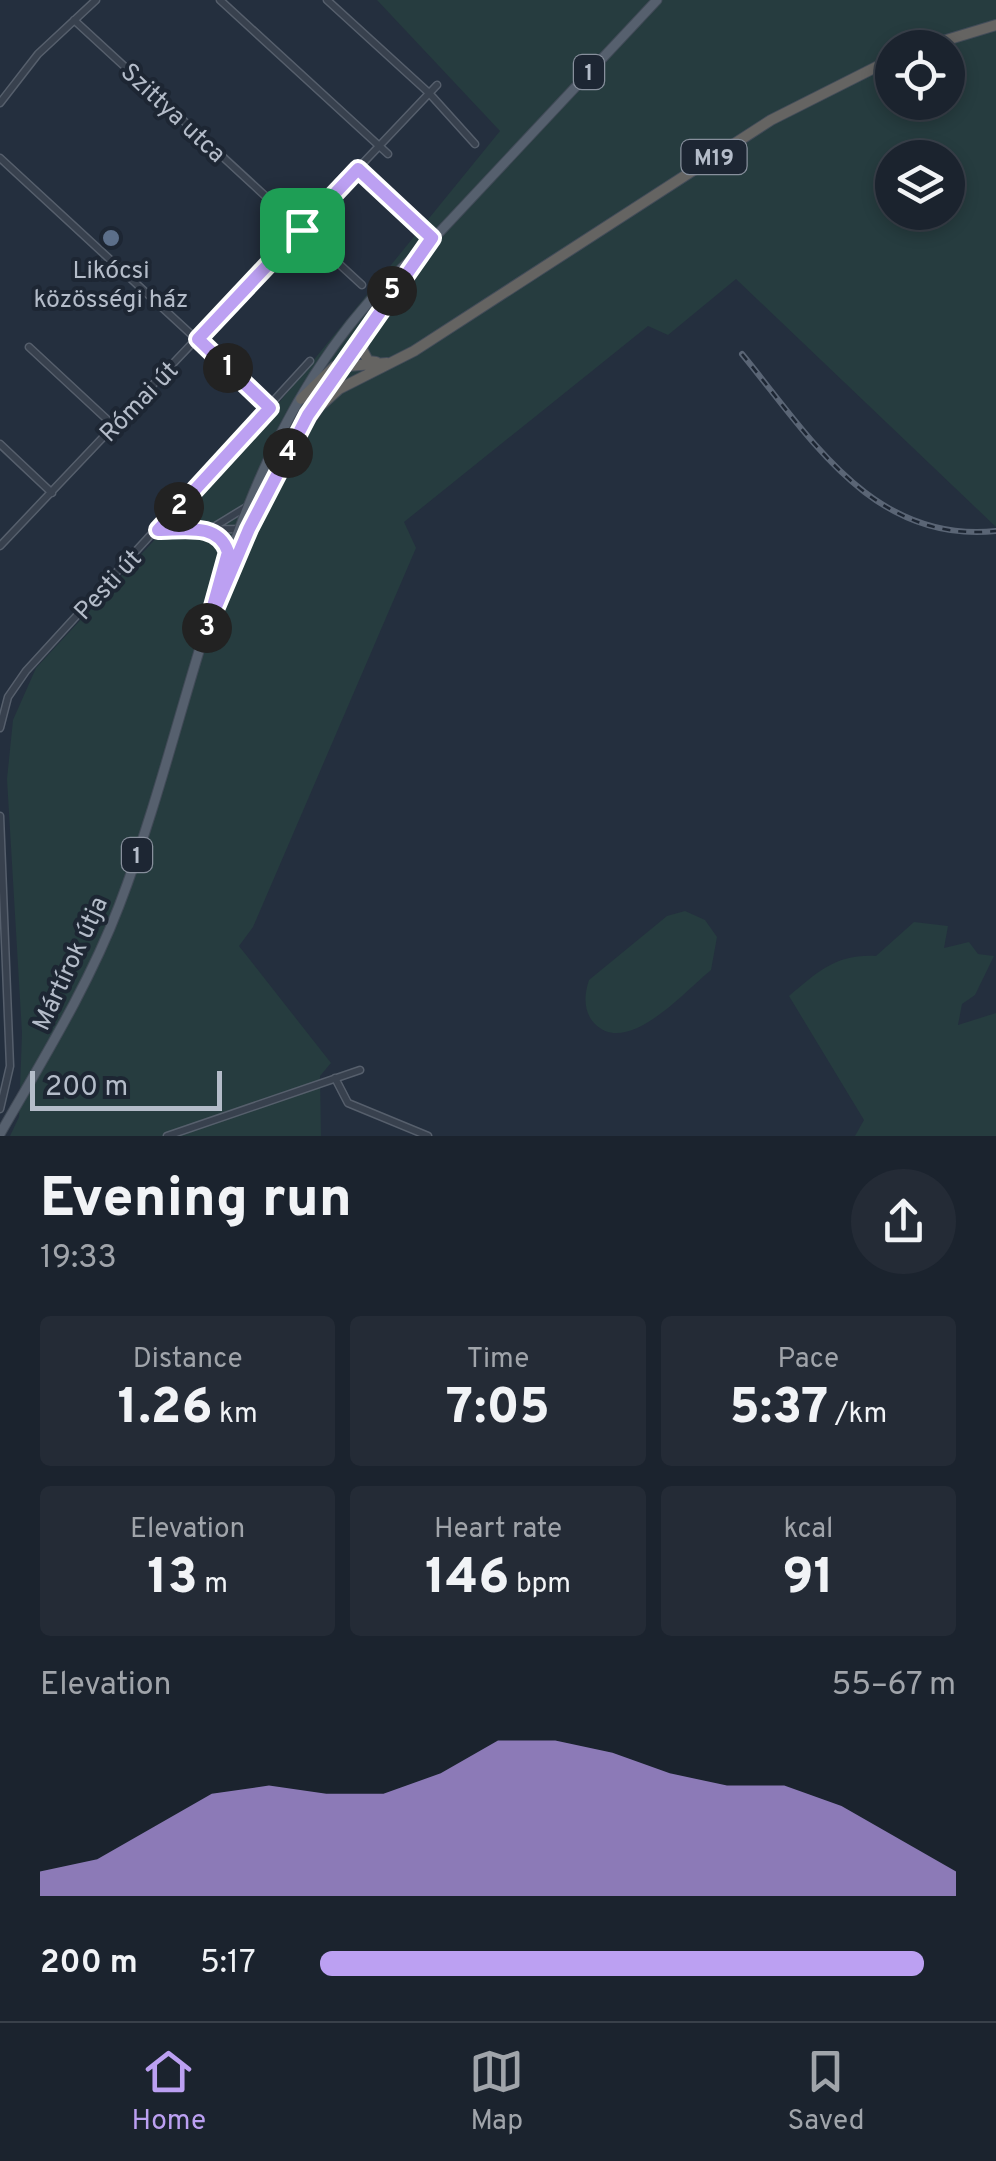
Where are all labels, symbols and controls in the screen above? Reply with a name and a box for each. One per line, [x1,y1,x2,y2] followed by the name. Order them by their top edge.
[875,30,965,230] map controls
[875,30,965,120] button: locate
[574,55,604,89] road number: 1
[113,57,231,171] street label: Szittya utca
[682,140,746,174] road number: M19
[875,140,965,230] button: layers
[260,188,345,273] pin
[275,203,330,258] icon: arrive
[100,227,122,249] marker: Likócsi közösségi ház
[34,256,188,317] place label: Likócsi közösségi ház
[367,266,417,316] pin: 5
[383,273,401,309] text: 5
[203,343,253,393] pin: 1
[222,350,234,386] text: 1
[94,356,186,450] street label: Római út
[263,428,313,478] pin: 4
[279,435,297,471] text: 4
[154,482,204,532] pin: 2
[170,489,188,525] text: 2
[68,544,150,628] street label: Pesti út
[182,603,232,653] pin: 3
[199,610,215,646] text: 3
[122,838,152,872] road number: 1
[27,892,117,1036] street label: Mártírok útja
[30,1066,222,1110] scale bar
[45,1070,128,1106] text: 200 m
[40,1166,352,1236] text: Evening run
[851,1169,956,1274] button: share
[40,1239,117,1279] text: 19:33
[133,1342,243,1378] text: Distance
[467,1342,529,1378] text: Time
[778,1342,839,1378] text: Pace
[118,1378,212,1441] text: 1.26
[446,1378,550,1441] text: 7:05
[729,1378,828,1441] text: 5:37
[212,1397,258,1433] text: km
[828,1397,887,1433] text: /km
[130,1512,245,1548] text: Elevation
[434,1512,562,1548] text: Heart rate
[783,1512,833,1548] text: kcal
[147,1548,198,1611] text: 13
[425,1548,509,1611] text: 146
[783,1548,834,1611] text: 91
[198,1567,228,1603] text: m
[509,1567,571,1603] text: bpm
[40,1666,172,1706] text: Elevation
[831,1666,956,1706] text: 55–67 m
[40,1944,138,1984] text: 200 m
[200,1944,256,1984] text: 5:17
[132,2044,206,2140] tab: Home
[469,2044,524,2140] tab: Map
[787,2044,864,2140] tab: Saved

